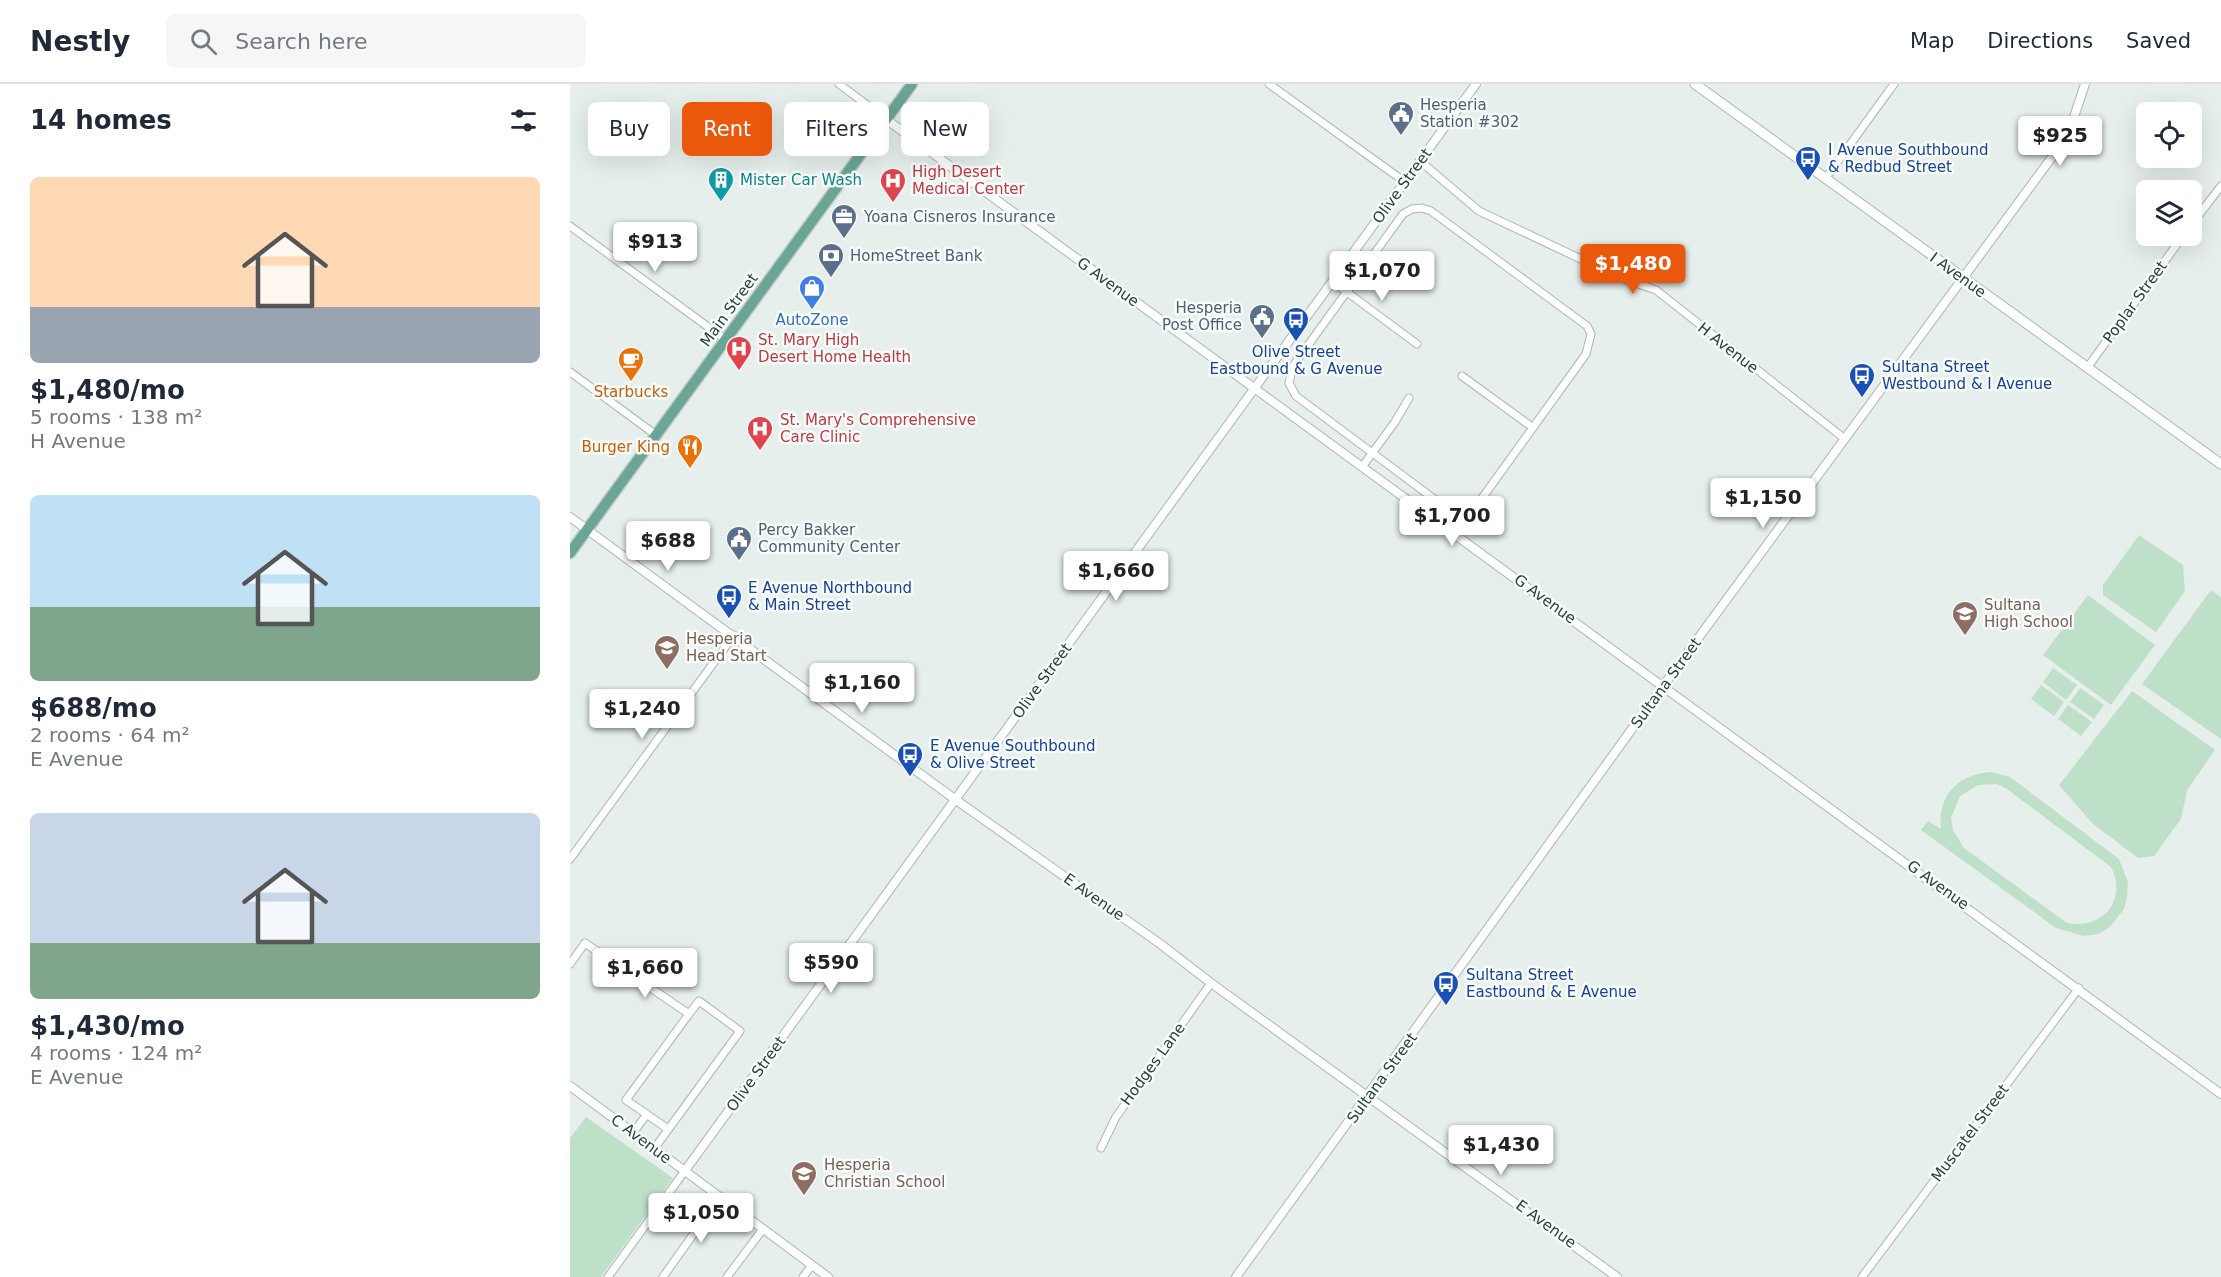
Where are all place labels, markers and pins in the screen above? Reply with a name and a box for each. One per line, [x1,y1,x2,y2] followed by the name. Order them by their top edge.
[1420,96,1519,131] place label: Hesperia Station #302
[1386,99,1416,137] public building icon: Hesperia Station #302
[2024,116,2096,167] pin: $925
[1828,141,1989,176] place label: I Avenue Southbound & Redbud Street
[1793,144,1823,182] bus stop icon: I Avenue Southbound & Redbud Street
[912,163,1026,198] place label: High Desert Medical Center
[706,165,736,203] building icon: Mister Car Wash
[878,166,908,204] hospital icon: High Desert Medical Center
[740,171,862,189] place label: Mister Car Wash
[829,202,859,240] office icon: Yoana Cisneros Insurance
[863,208,1055,226] place label: Yoana Cisneros Insurance
[619,222,691,273] pin: $913
[816,241,846,279] bank icon: HomeStreet Bank
[1584,244,1682,295] pin: $1,480
[850,247,983,265] place label: HomeStreet Bank
[1333,251,1431,302] pin: $1,070
[797,273,827,311] shop icon: AutoZone
[1162,299,1242,334] place label: Hesperia Post Office
[1247,302,1277,340] public building icon: Hesperia Post Office
[1281,305,1311,343] bus stop icon: Olive Street Eastbound & G Avenue
[775,311,849,329] place label: AutoZone
[758,331,911,366] place label: St. Mary High Desert Home Health
[724,334,754,372] hospital icon: St. Mary High Desert Home Health
[1210,343,1382,378] place label: Olive Street Eastbound & G Avenue
[616,345,646,383] cafe icon: Starbucks
[1882,358,2052,393] place label: Sultana Street Westbound & I Avenue
[1847,361,1877,399] bus stop icon: Sultana Street Westbound & I Avenue
[594,383,668,401] place label: Starbucks
[780,411,976,446] place label: St. Mary's Comprehensive Care Clinic
[745,414,775,452] hospital icon: St. Mary's Comprehensive Care Clinic
[675,432,705,470] restaurant icon: Burger King
[582,438,670,456] place label: Burger King
[1714,478,1812,529] pin: $1,150
[1403,496,1501,547] pin: $1,700
[632,521,704,572] pin: $688
[758,521,901,556] place label: Percy Bakker Community Center
[724,524,754,562] public building icon: Percy Bakker Community Center
[1067,551,1165,602] pin: $1,660
[748,579,912,614] place label: E Avenue Northbound & Main Street
[714,582,744,620] bus stop icon: E Avenue Northbound & Main Street
[1984,596,2073,631] place label: Sultana High School
[1950,599,1980,637] school or university icon: Sultana High School
[686,630,767,665] place label: Hesperia Head Start
[652,633,682,671] school or university icon: Hesperia Head Start
[813,663,911,714] pin: $1,160
[593,689,691,740] pin: $1,240
[930,737,1096,772] place label: E Avenue Southbound & Olive Street
[895,740,925,778] bus stop icon: E Avenue Southbound & Olive Street
[795,943,867,994] pin: $590
[596,948,694,999] pin: $1,660
[1466,966,1637,1001] place label: Sultana Street Eastbound & E Avenue
[1431,969,1461,1007] bus stop icon: Sultana Street Eastbound & E Avenue
[1452,1125,1550,1176] pin: $1,430
[824,1156,945,1191] place label: Hesperia Christian School
[789,1159,819,1197] school or university icon: Hesperia Christian School
[652,1193,750,1244] pin: $1,050

